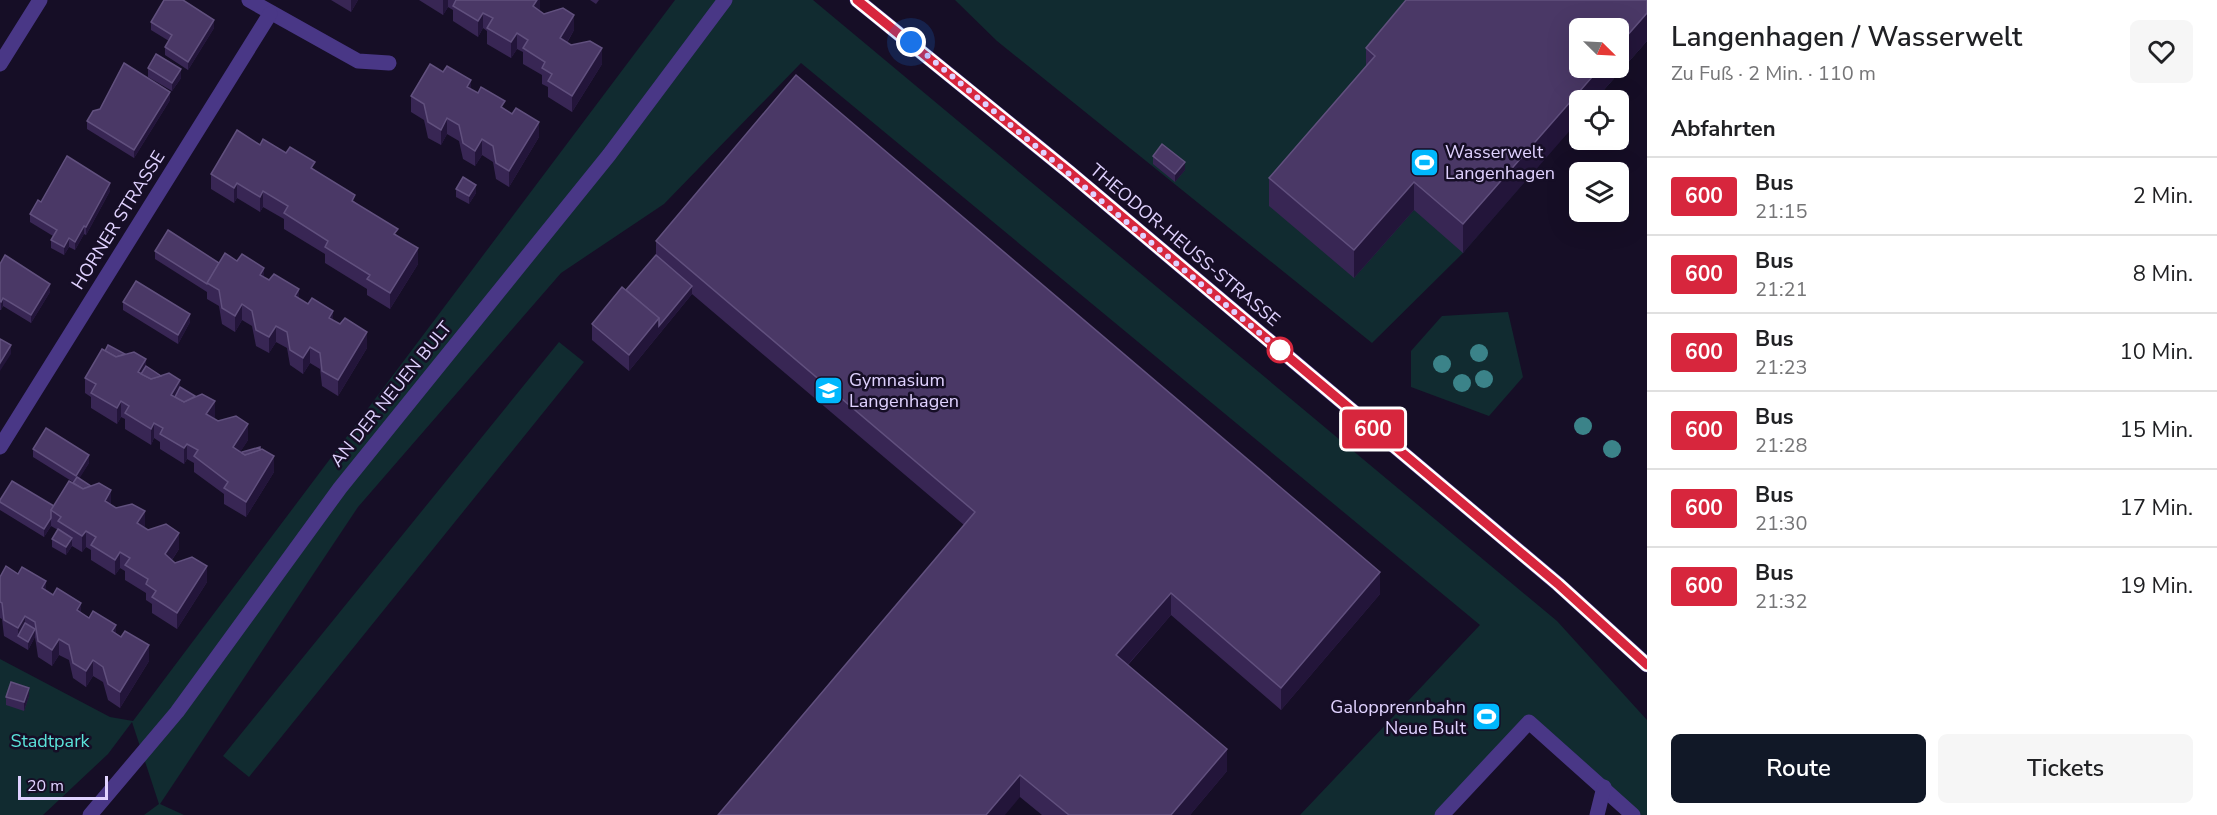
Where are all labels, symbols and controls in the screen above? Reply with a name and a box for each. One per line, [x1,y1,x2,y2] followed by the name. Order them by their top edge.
[1569,18,1629,78] north arrow
[1569,18,1629,222] map controls
[1671,18,2022,56] text: Langenhagen / Wasserwelt
[2130,20,2193,83] button: heart
[896,27,926,57] your location
[1671,60,1876,87] text: Zu Fuß · 2 Min. · 110 m
[1569,90,1629,150] button: locate
[1671,114,1776,144] text: Abfahrten
[1445,140,1555,185] place label: Wasserwelt Langenhagen
[66,146,170,294] street label: HORNER STRASSE
[1408,146,1440,178] sports icon: Wasserwelt Langenhagen
[1085,158,1285,332] street label: THEODOR-HEUSS-STRASSE
[1569,162,1629,222] button: layers
[1755,168,1794,198] text: Bus
[2133,181,2193,211] text: 2 Min.
[1685,182,1723,210] text: 600
[1755,198,1808,225] text: 21:15
[1755,246,1794,276] text: Bus
[2133,259,2193,289] text: 8 Min.
[1685,260,1723,288] text: 600
[1755,276,1808,303] text: 21:21
[325,316,457,472] street label: AN DER NEUEN BULT
[1755,324,1794,354] text: Bus
[1267,337,1293,363] unlabelled marker
[2120,337,2193,367] text: 10 Min.
[1685,338,1723,366] text: 600
[1755,354,1808,381] text: 21:23
[849,368,959,413] place label: Gymnasium Langenhagen
[812,374,844,406] school or university icon: Gymnasium Langenhagen
[1755,402,1794,432] text: Bus
[1338,410,1408,448] line badge: 600
[1354,415,1392,443] text: 600
[2120,415,2193,445] text: 15 Min.
[1685,416,1723,444] text: 600
[1755,432,1808,459] text: 21:28
[1755,480,1794,510] text: Bus
[2120,493,2193,523] text: 17 Min.
[1685,494,1723,522] text: 600
[1755,510,1808,537] text: 21:30
[1755,558,1794,588] text: Bus
[2120,571,2193,601] text: 19 Min.
[1685,572,1723,600] text: 600
[1755,588,1808,615] text: 21:32
[1330,695,1467,740] place label: Galopprennbahn Neue Bult
[1471,701,1503,733] sports icon: Galopprennbahn Neue Bult
[10,729,91,753] park label: Stadtpark
[1671,734,1926,803] button: Route
[1938,734,2193,803] button: Tickets
[18,773,108,800] scale bar
[27,775,64,797] text: 20 m

